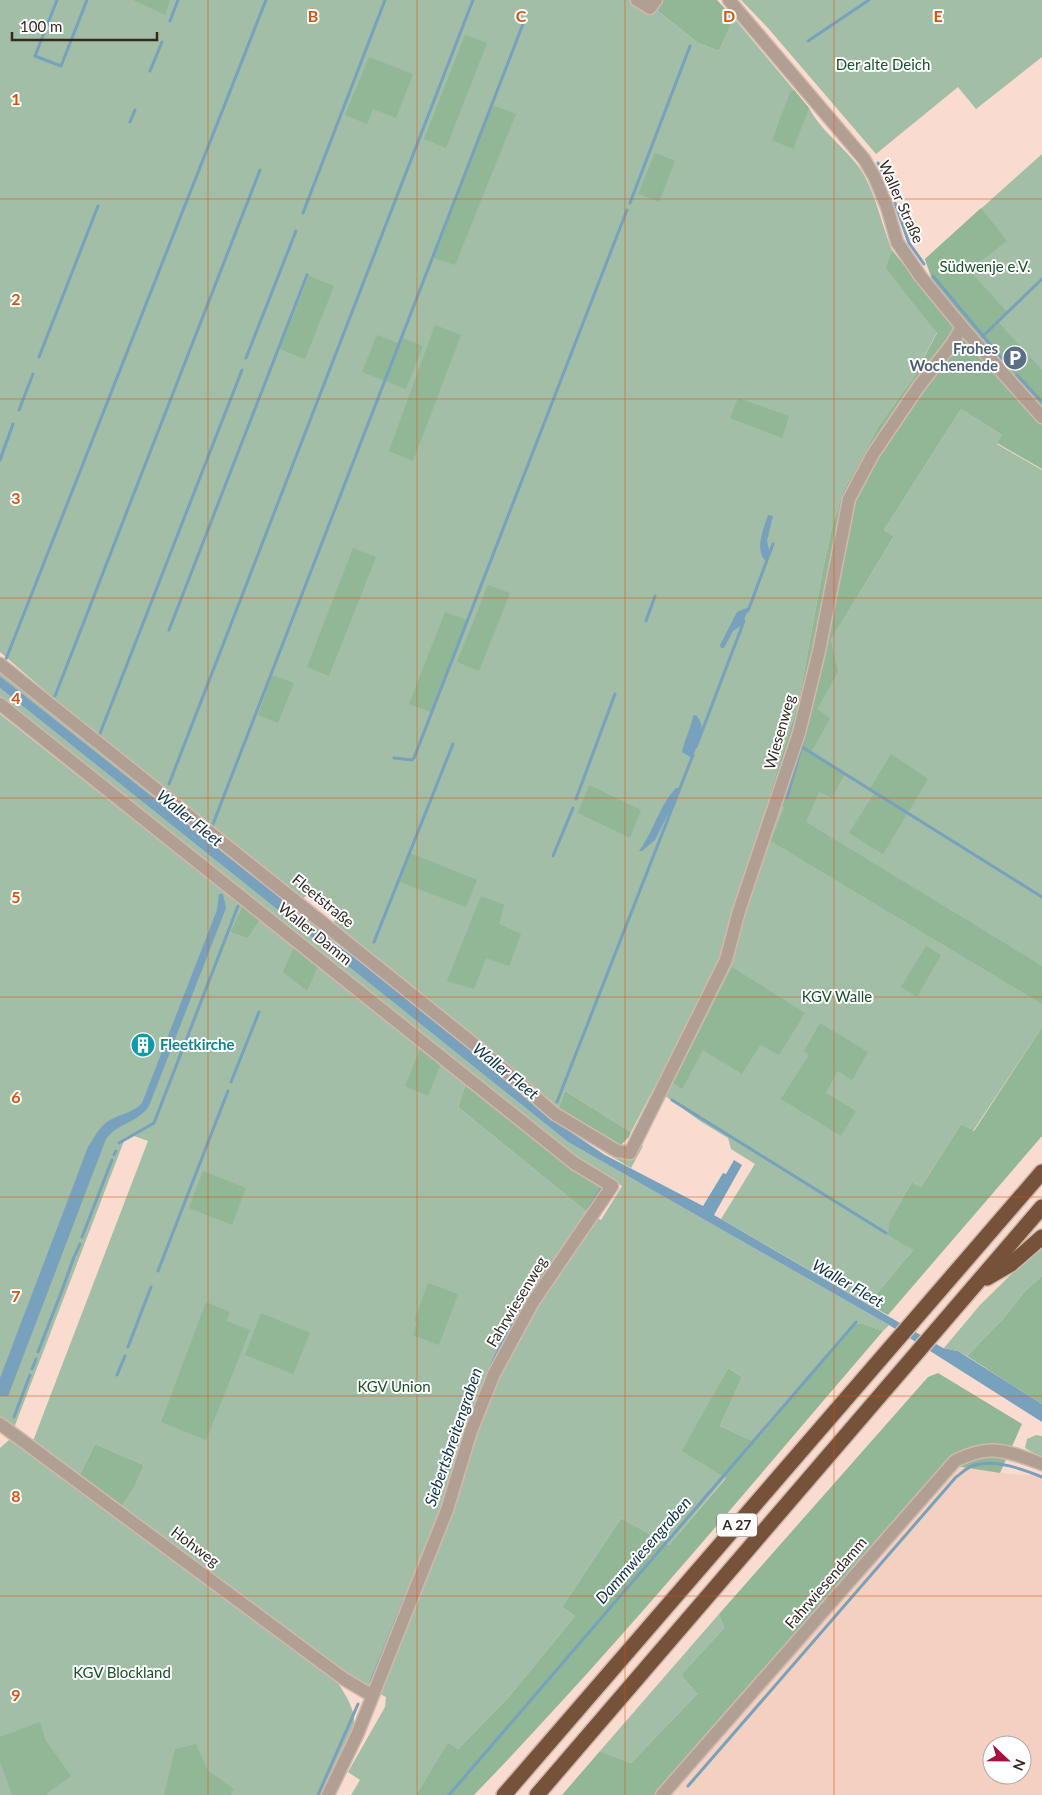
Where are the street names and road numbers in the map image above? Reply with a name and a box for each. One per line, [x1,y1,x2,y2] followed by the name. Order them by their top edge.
[876,157,928,246] street label: Waller Straße
[760,692,798,771] street label: Wiesenweg
[289,870,358,931] street label: Fleetstraße
[275,898,356,968] street label: Waller Damm
[482,1253,550,1350] street label: Fahrwiesenweg
[717,1514,757,1536] road number: A 27
[168,1522,223,1570] street label: Hohweg
[781,1533,870,1632] street label: Fahrwiesendamm

